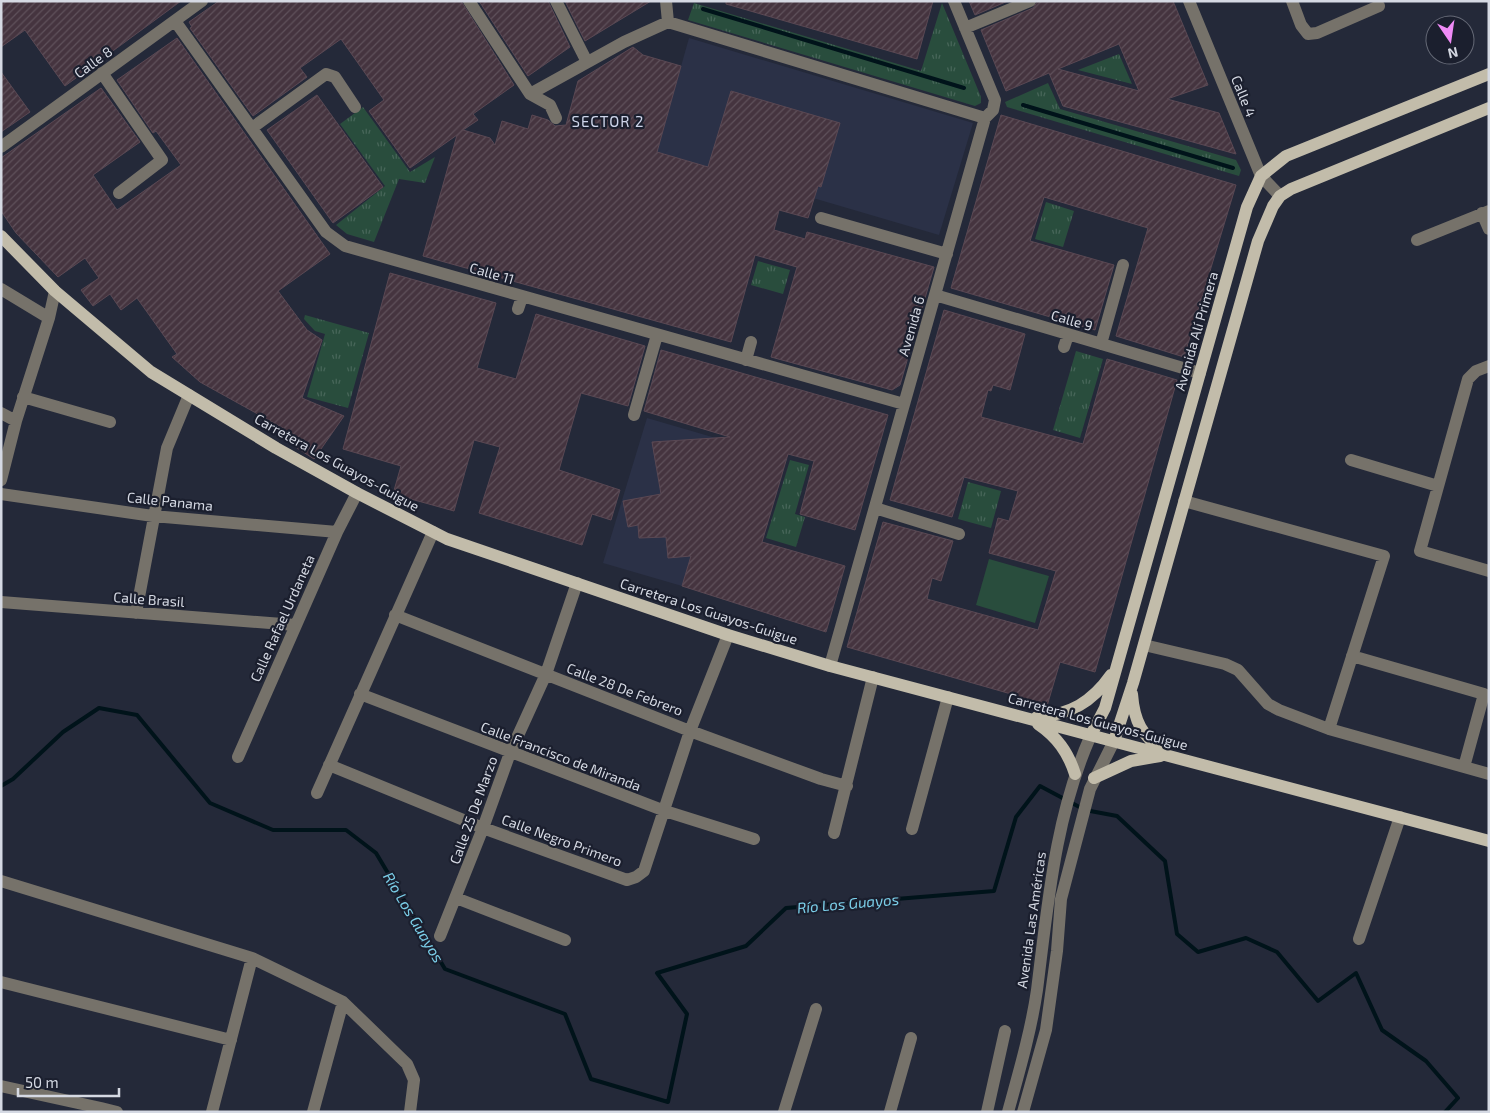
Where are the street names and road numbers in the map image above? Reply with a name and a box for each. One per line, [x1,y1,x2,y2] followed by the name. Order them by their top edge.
[71,42,115,82] street label: Calle 8
[1228,73,1260,119] street label: Calle 4
[468,259,516,287] street label: Calle 11
[1171,269,1221,393] street label: Avenida Alí Primera
[894,294,928,358] street label: Avenida 6
[1049,306,1095,334] street label: Calle 9
[252,410,422,514] street label: Carretera Los Guayos-Guigue
[126,488,214,514] street label: Calle Panama
[246,552,318,684] street label: Calle Rafael Urdaneta
[618,574,800,648] street label: Carretera Los Guayos-Guigue
[113,588,186,610] street label: Calle Brasil
[564,659,686,719] street label: Calle 28 De Febrero
[1006,689,1190,753] street label: Carretera Los Guayos-Guigue
[479,718,643,794] street label: Calle Francisco de Miranda
[446,754,500,866] street label: Calle 25 De Marzo
[499,810,625,870] street label: Calle Negro Primero
[1013,851,1049,989] street label: Avenida Las Américas

